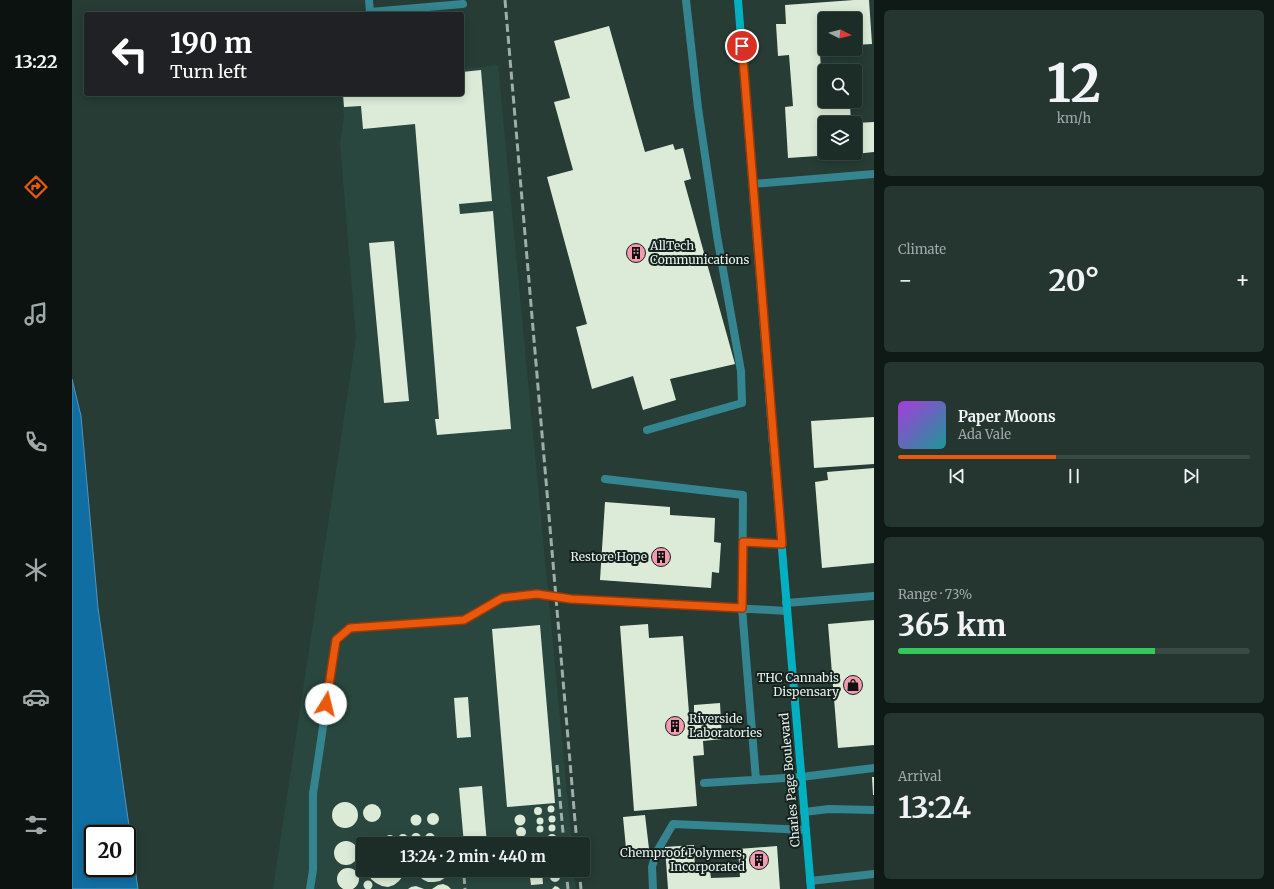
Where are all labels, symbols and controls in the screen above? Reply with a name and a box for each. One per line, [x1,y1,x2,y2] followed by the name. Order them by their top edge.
[818,12,862,56] north arrow
[818,12,862,160] map controls
[170,25,252,61] text: 190 m
[104,28,156,80] icon: left
[725,29,759,63] pin
[731,35,753,57] icon: arrive
[14,50,58,73] text: 13:22
[1047,51,1101,116] text: 12
[170,60,247,83] text: Turn left
[818,64,862,108] button: search
[1057,110,1091,127] text: km/h
[818,116,862,160] button: layers
[22,173,50,201] icon: directions
[649,238,749,267] place label: AllTech Communications
[898,241,946,258] text: Climate
[625,242,647,264] building icon: AllTech Communications
[1049,261,1099,299] text: 20°
[898,266,913,294] text: −
[1235,266,1250,294] text: +
[22,300,50,328] icon: music
[958,407,1056,426] text: Paper Moons
[958,426,1011,443] text: Ada Vale
[22,428,50,456] icon: phone
[946,465,968,487] icon: previous
[1063,465,1085,487] icon: pause
[1180,465,1202,487] icon: next
[650,546,672,568] building icon: Restore Hope
[570,549,647,564] place label: Restore Hope
[22,556,50,584] icon: climate
[898,586,972,603] text: Range · 73%
[898,606,1006,644] text: 365 km
[757,670,839,699] place label: THC Cannabis Dispensary
[842,674,864,696] shop icon: THC Cannabis Dispensary
[22,683,50,711] icon: car
[305,683,347,725] position arrow
[689,711,762,740] place label: Riverside Laboratories
[776,712,803,848] street label: Charles Page Boulevard
[664,715,686,737] building icon: Riverside Laboratories
[898,768,941,785] text: Arrival
[898,788,971,826] text: 13:24
[22,811,50,839] icon: filters
[84,825,136,877] speed limit sign: 20
[620,845,745,874] place label: Chemproof Polymers, Incorporated
[400,847,546,866] text: 13:24 · 2 min · 440 m
[748,849,770,871] building icon: Chemproof Polymers, Incorporated

